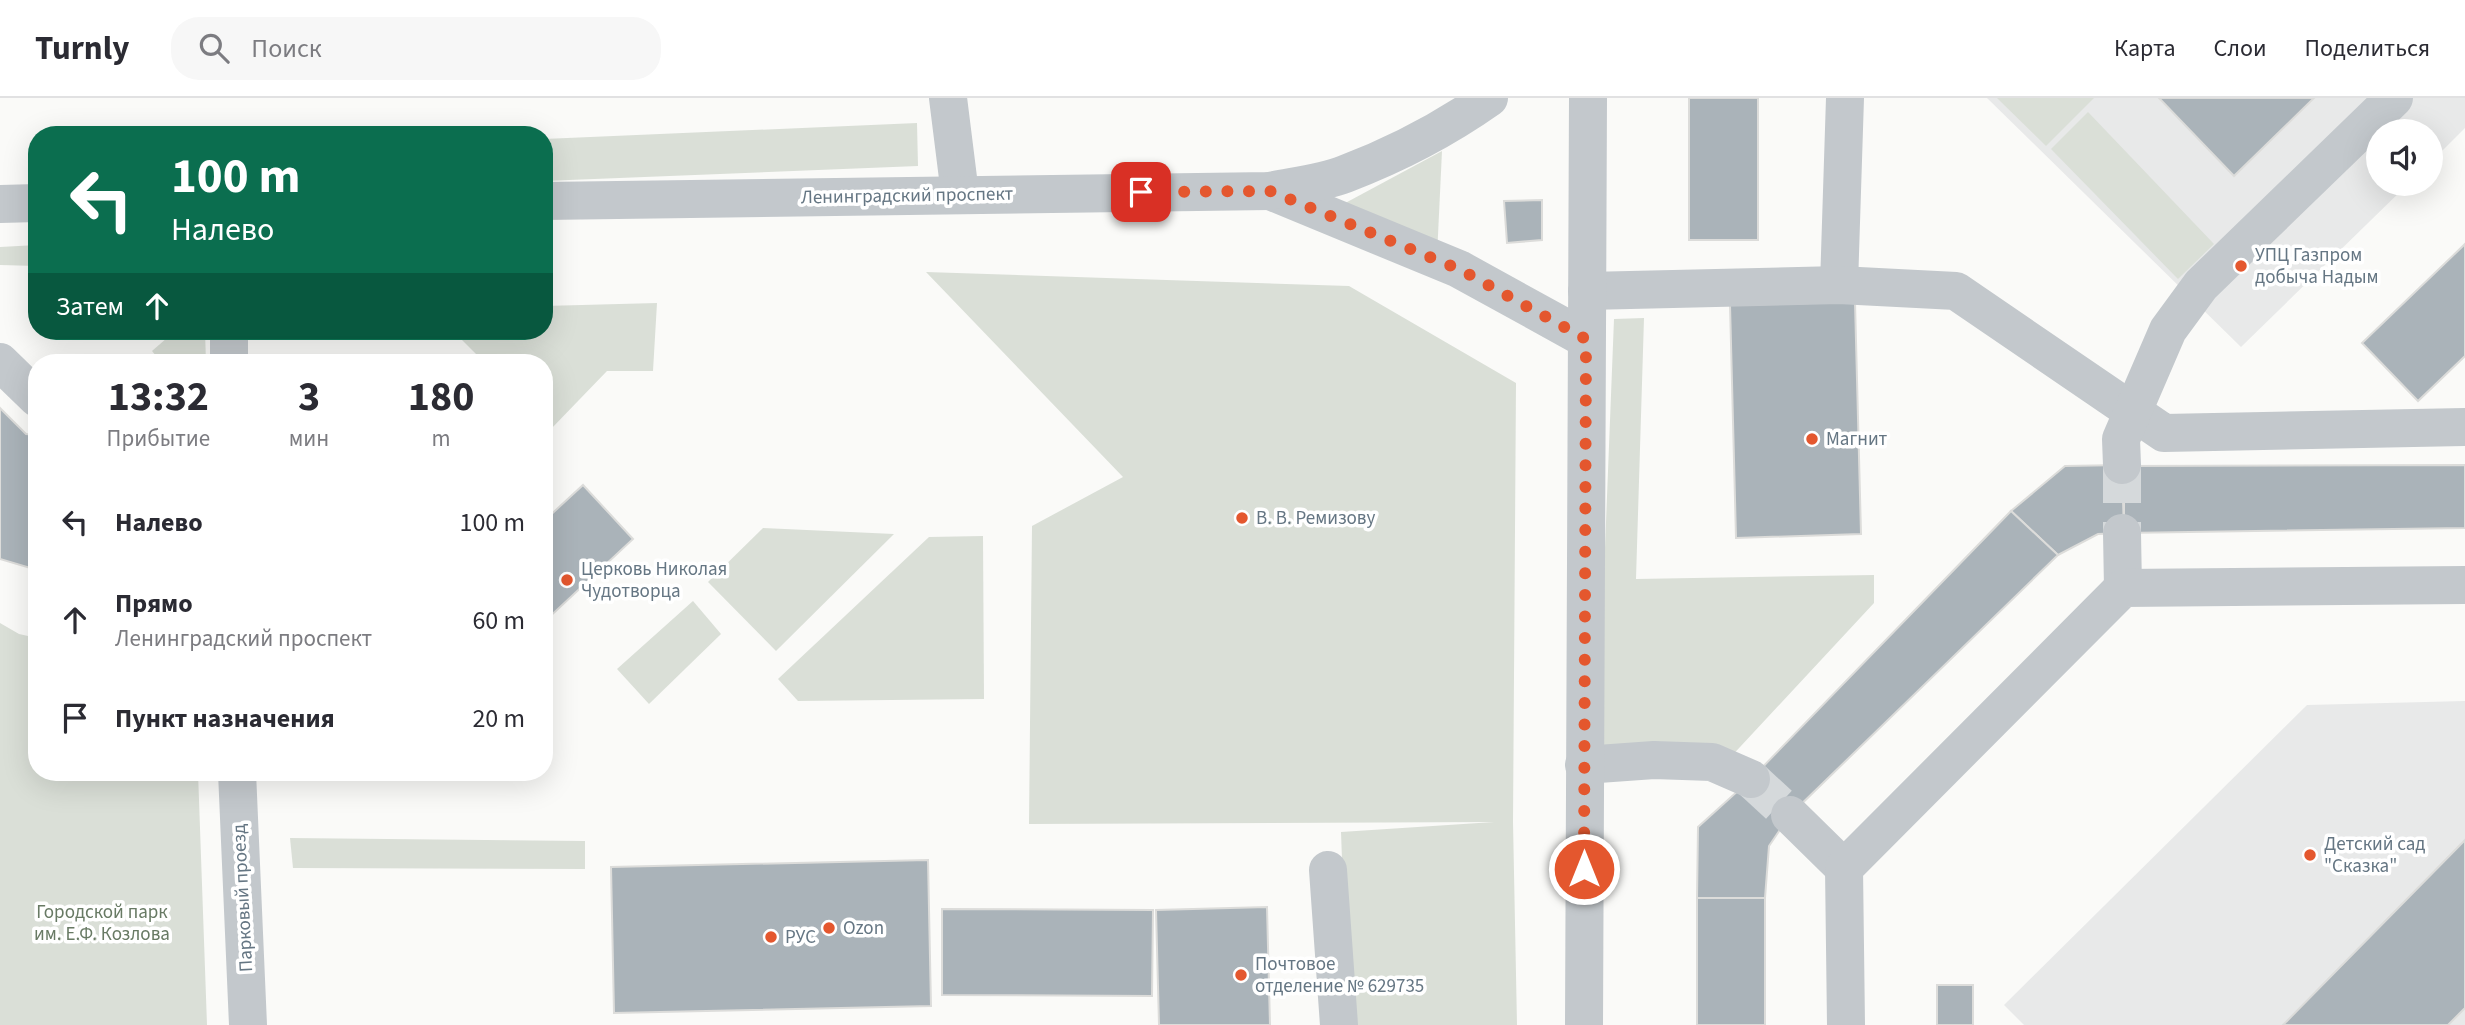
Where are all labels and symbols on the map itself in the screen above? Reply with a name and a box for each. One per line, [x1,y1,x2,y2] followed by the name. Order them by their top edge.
[1111,162,1171,222] pin
[801,181,1014,211] street label: Ленинградский проспект
[2255,242,2379,291] place label: УПЦ Газпром добыча Надым
[2233,258,2249,274] marker: УПЦ Газпром добыча Надым
[1826,426,1888,453] place label: Магнит
[1804,431,1820,447] marker: Магнит
[1256,505,1375,532] place label: В. В. Ремизову
[1234,510,1250,526] marker: В. В. Ремизову
[581,556,727,605] place label: Церковь Николая Чудотворца
[559,572,575,588] marker: Церковь Николая Чудотворца
[226,823,260,973] street label: Парковый проезд
[2324,831,2426,880] place label: Детский сад "Сказка"
[1547,832,1621,906] position arrow
[2302,847,2318,863] marker: Детский сад "Сказка"
[34,899,170,948] park label: Городской парк им. Е.Ф. Козлова
[843,915,884,942] place label: Ozon
[821,920,837,936] marker: Ozon
[785,924,816,951] place label: РУС
[763,929,779,945] marker: РУС
[1255,951,1424,1000] place label: Почтовое отделение № 629735
[1233,967,1249,983] marker: Почтовое отделение № 629735

